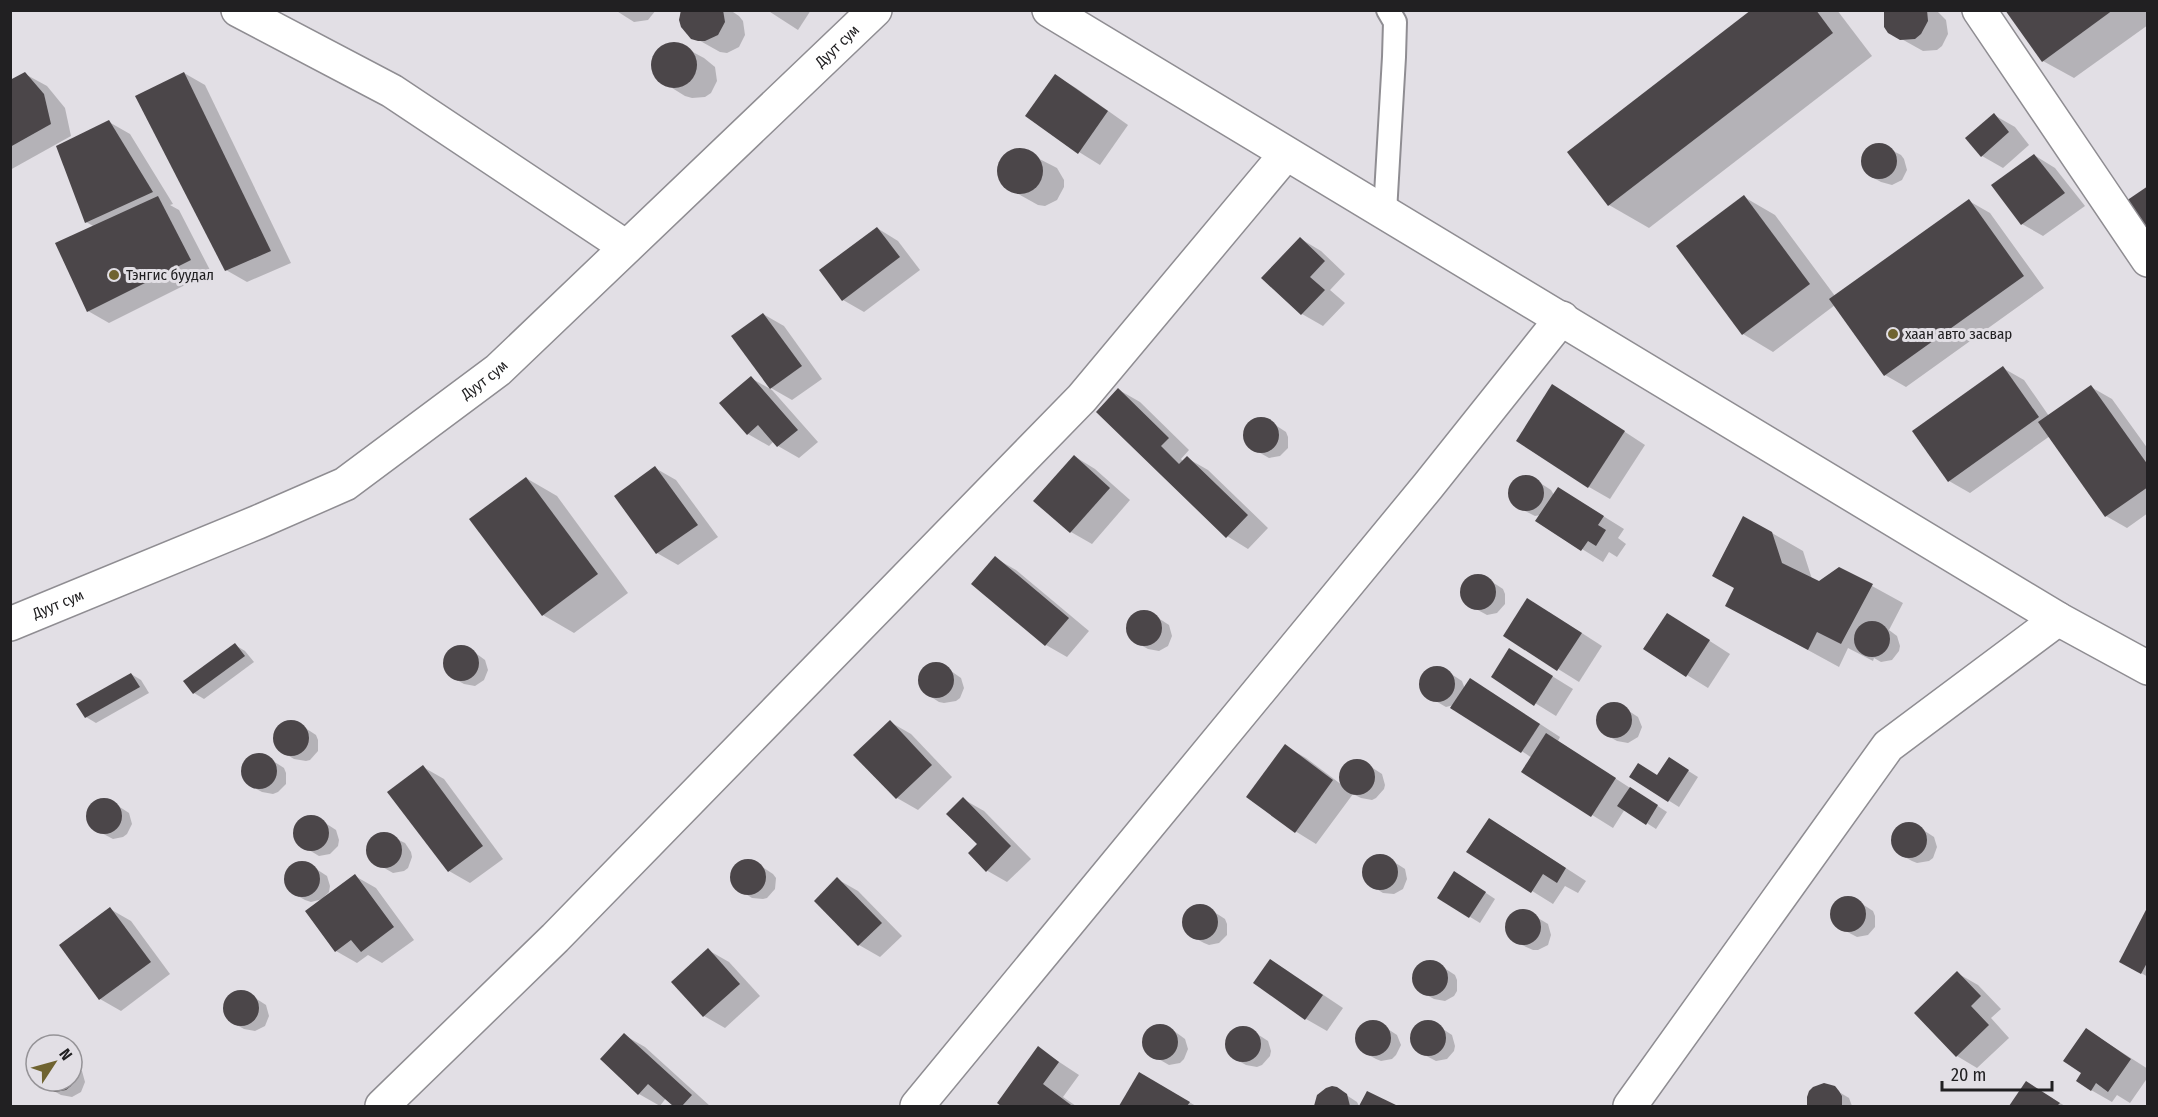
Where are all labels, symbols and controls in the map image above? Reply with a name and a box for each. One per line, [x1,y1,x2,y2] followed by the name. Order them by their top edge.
[811,21,863,72] street label: Дуут сум
[126,266,214,284] place label: Тэнгис буудал
[107,268,121,282] marker: Тэнгис буудал
[1905,325,2012,343] place label: хаан авто засвар
[1886,327,1900,341] marker: хаан авто засвар
[457,357,511,404] street label: Дуут сум
[29,586,86,623] street label: Дуут сум
[24,1033,84,1093] north arrow
[55,1045,76,1064] text: N
[1942,1054,2052,1092] scale bar
[1951,1064,1986,1086] text: 20 m

